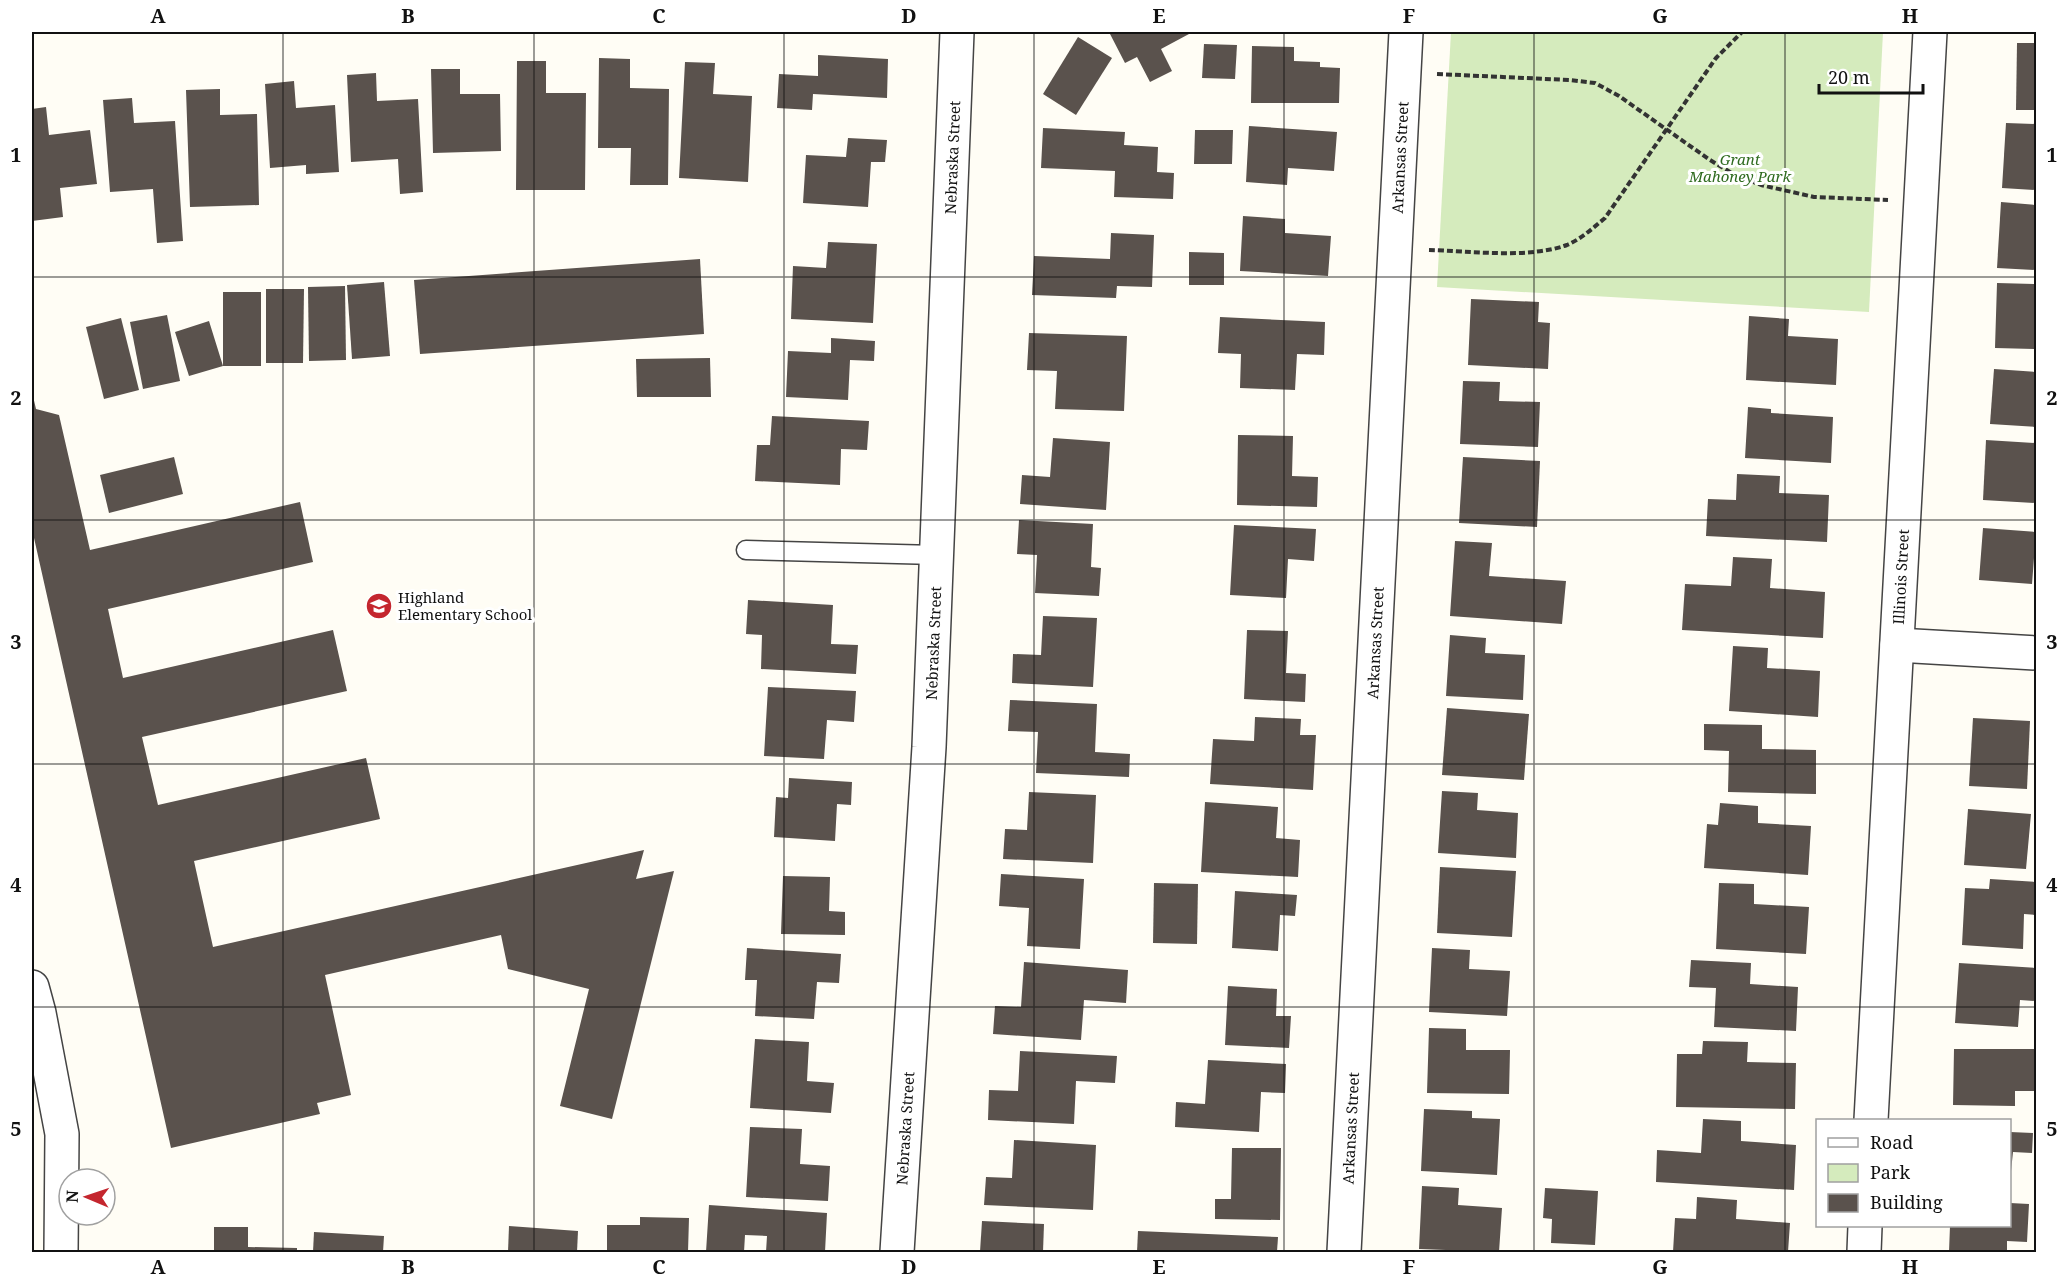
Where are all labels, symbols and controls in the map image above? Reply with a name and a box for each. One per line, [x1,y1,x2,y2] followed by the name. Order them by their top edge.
[150,2,166,29] text: A
[401,2,415,29] text: B
[652,2,666,29] text: C
[901,2,917,29] text: D
[1152,2,1166,29] text: E
[1403,2,1415,29] text: F
[1652,2,1668,29] text: G
[1902,2,1918,29] text: H
[1819,57,1922,95] scale bar
[1828,65,1870,89] text: 20 m
[940,100,964,215] street label: Nebraska Street
[1387,101,1412,214] street label: Arkansas Street
[10,141,22,168] text: 1
[2046,141,2058,168] text: 1
[1688,149,1792,186] park label: Grant Mahoney Park
[10,384,22,411] text: 2
[2046,384,2058,411] text: 2
[1888,529,1913,625] street label: Illinois Street
[921,586,945,700] street label: Nebraska Street
[1362,586,1388,699] street label: Arkansas Street
[398,587,532,624] place label: Highland Elementary School
[364,591,394,621] school or university icon: Highland Elementary School
[10,628,22,655] text: 3
[2046,628,2058,655] text: 3
[10,871,22,898] text: 4
[2046,871,2058,898] text: 4
[891,1071,918,1186] street label: Nebraska Street
[1337,1072,1363,1185] street label: Arkansas Street
[10,1115,22,1142] text: 5
[2046,1115,2058,1142] text: 5
[1816,1119,2011,1227] legend
[1870,1130,1913,1154] text: Road
[1870,1160,1910,1184] text: Park
[57,1167,117,1227] north arrow
[61,1189,83,1203] text: N
[1870,1190,1943,1214] text: Building
[150,1253,166,1280] text: A
[401,1253,415,1280] text: B
[652,1253,666,1280] text: C
[901,1253,917,1280] text: D
[1152,1253,1166,1280] text: E
[1403,1253,1415,1280] text: F
[1652,1253,1668,1280] text: G
[1902,1253,1918,1280] text: H

